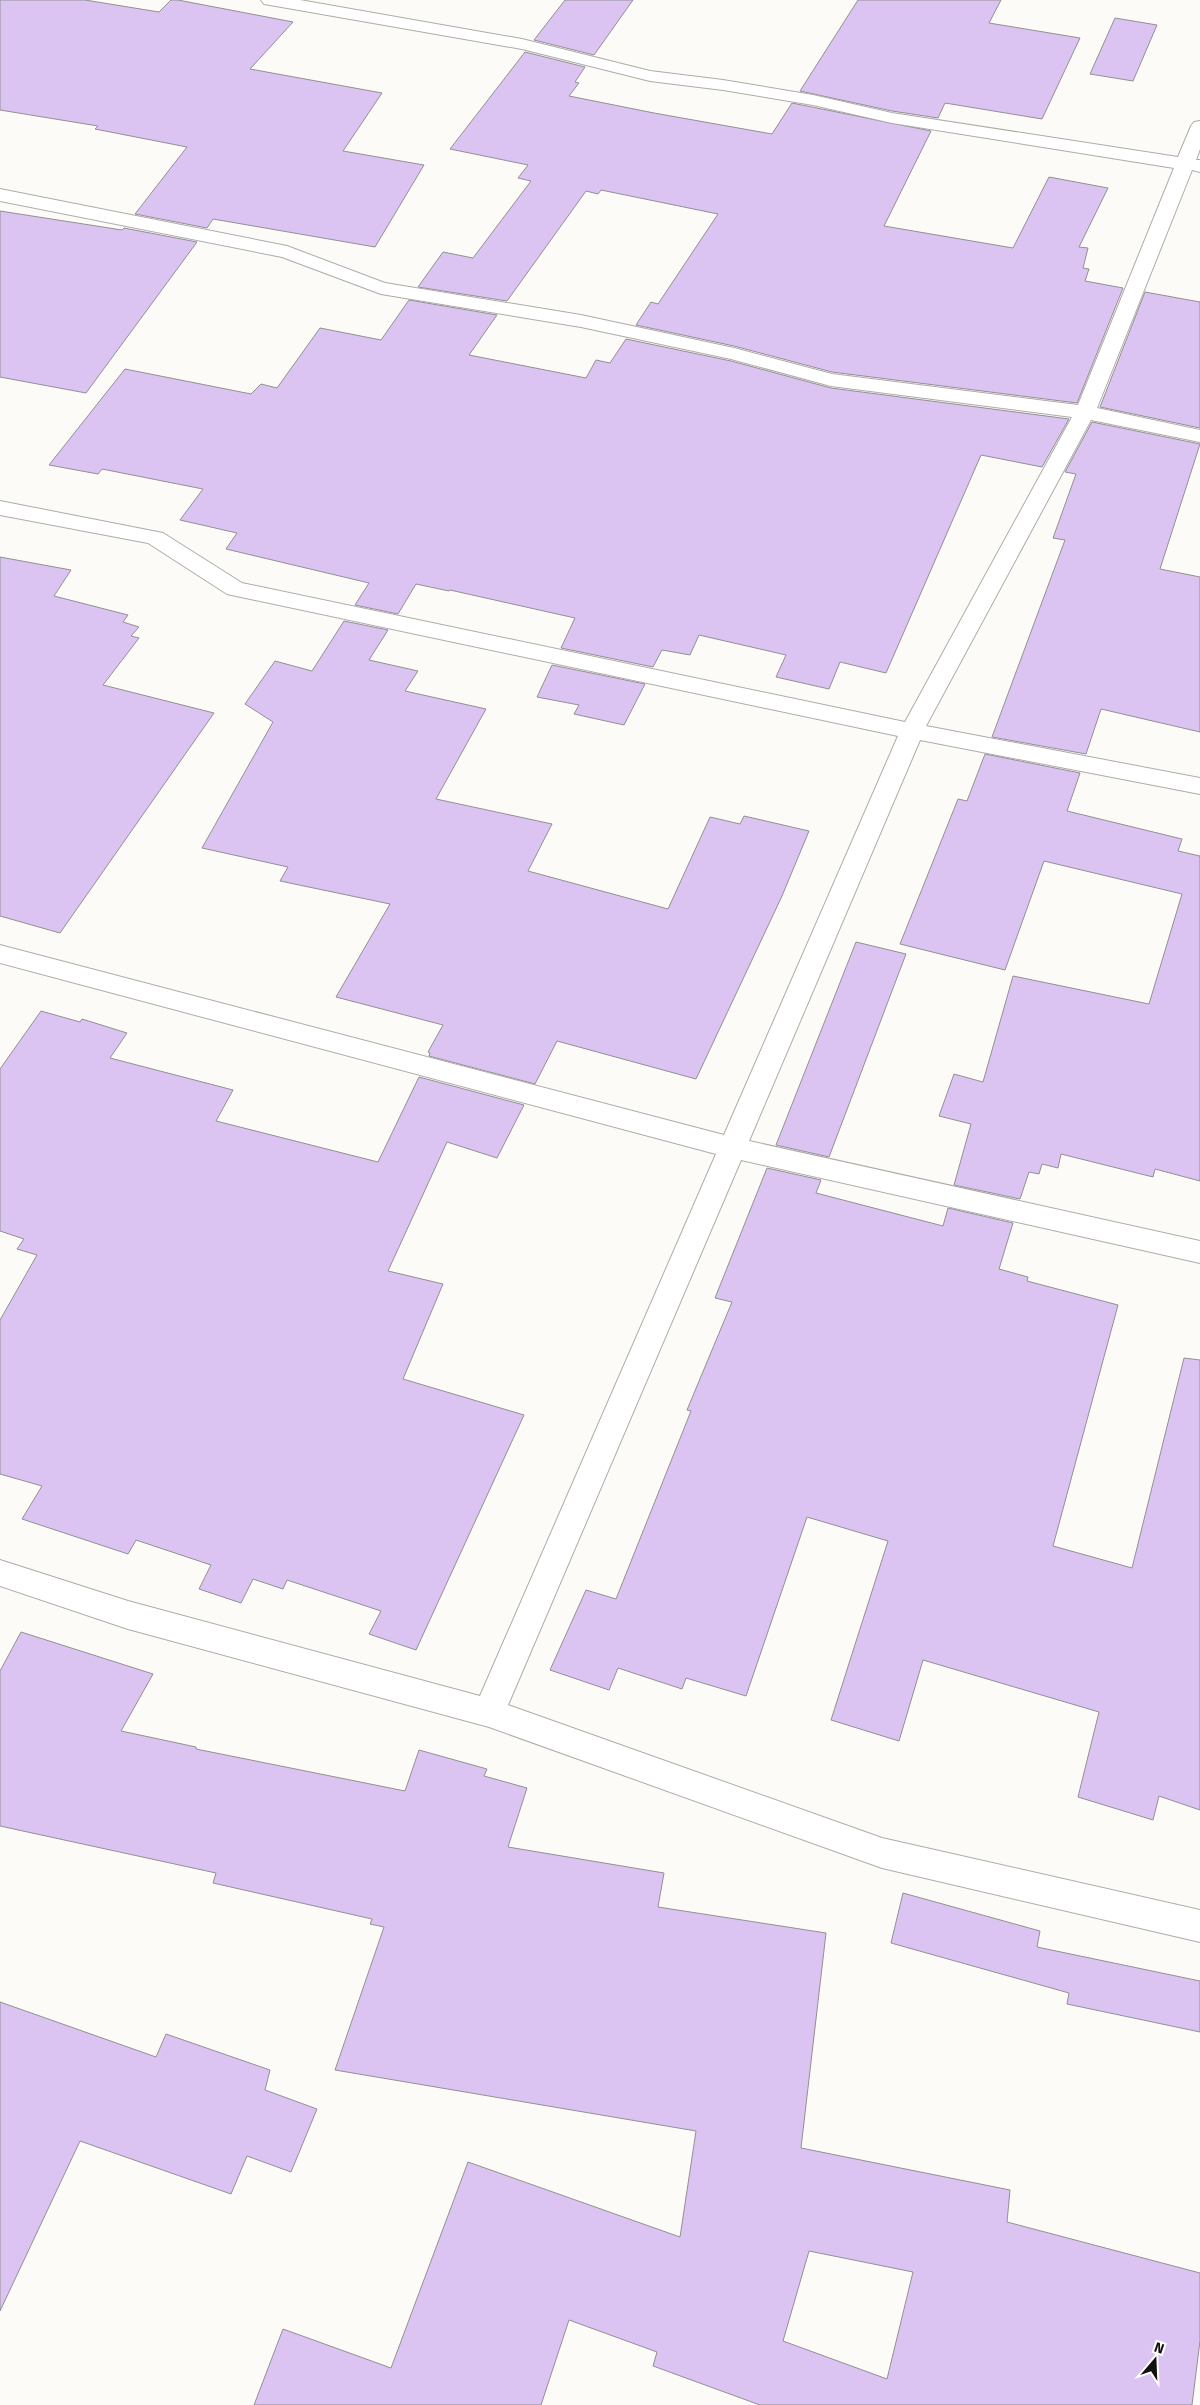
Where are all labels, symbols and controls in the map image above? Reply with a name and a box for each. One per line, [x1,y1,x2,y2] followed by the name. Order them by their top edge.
[1130,2335,1180,2385] north arrow
[1152,2339,1166,2358] text: N

